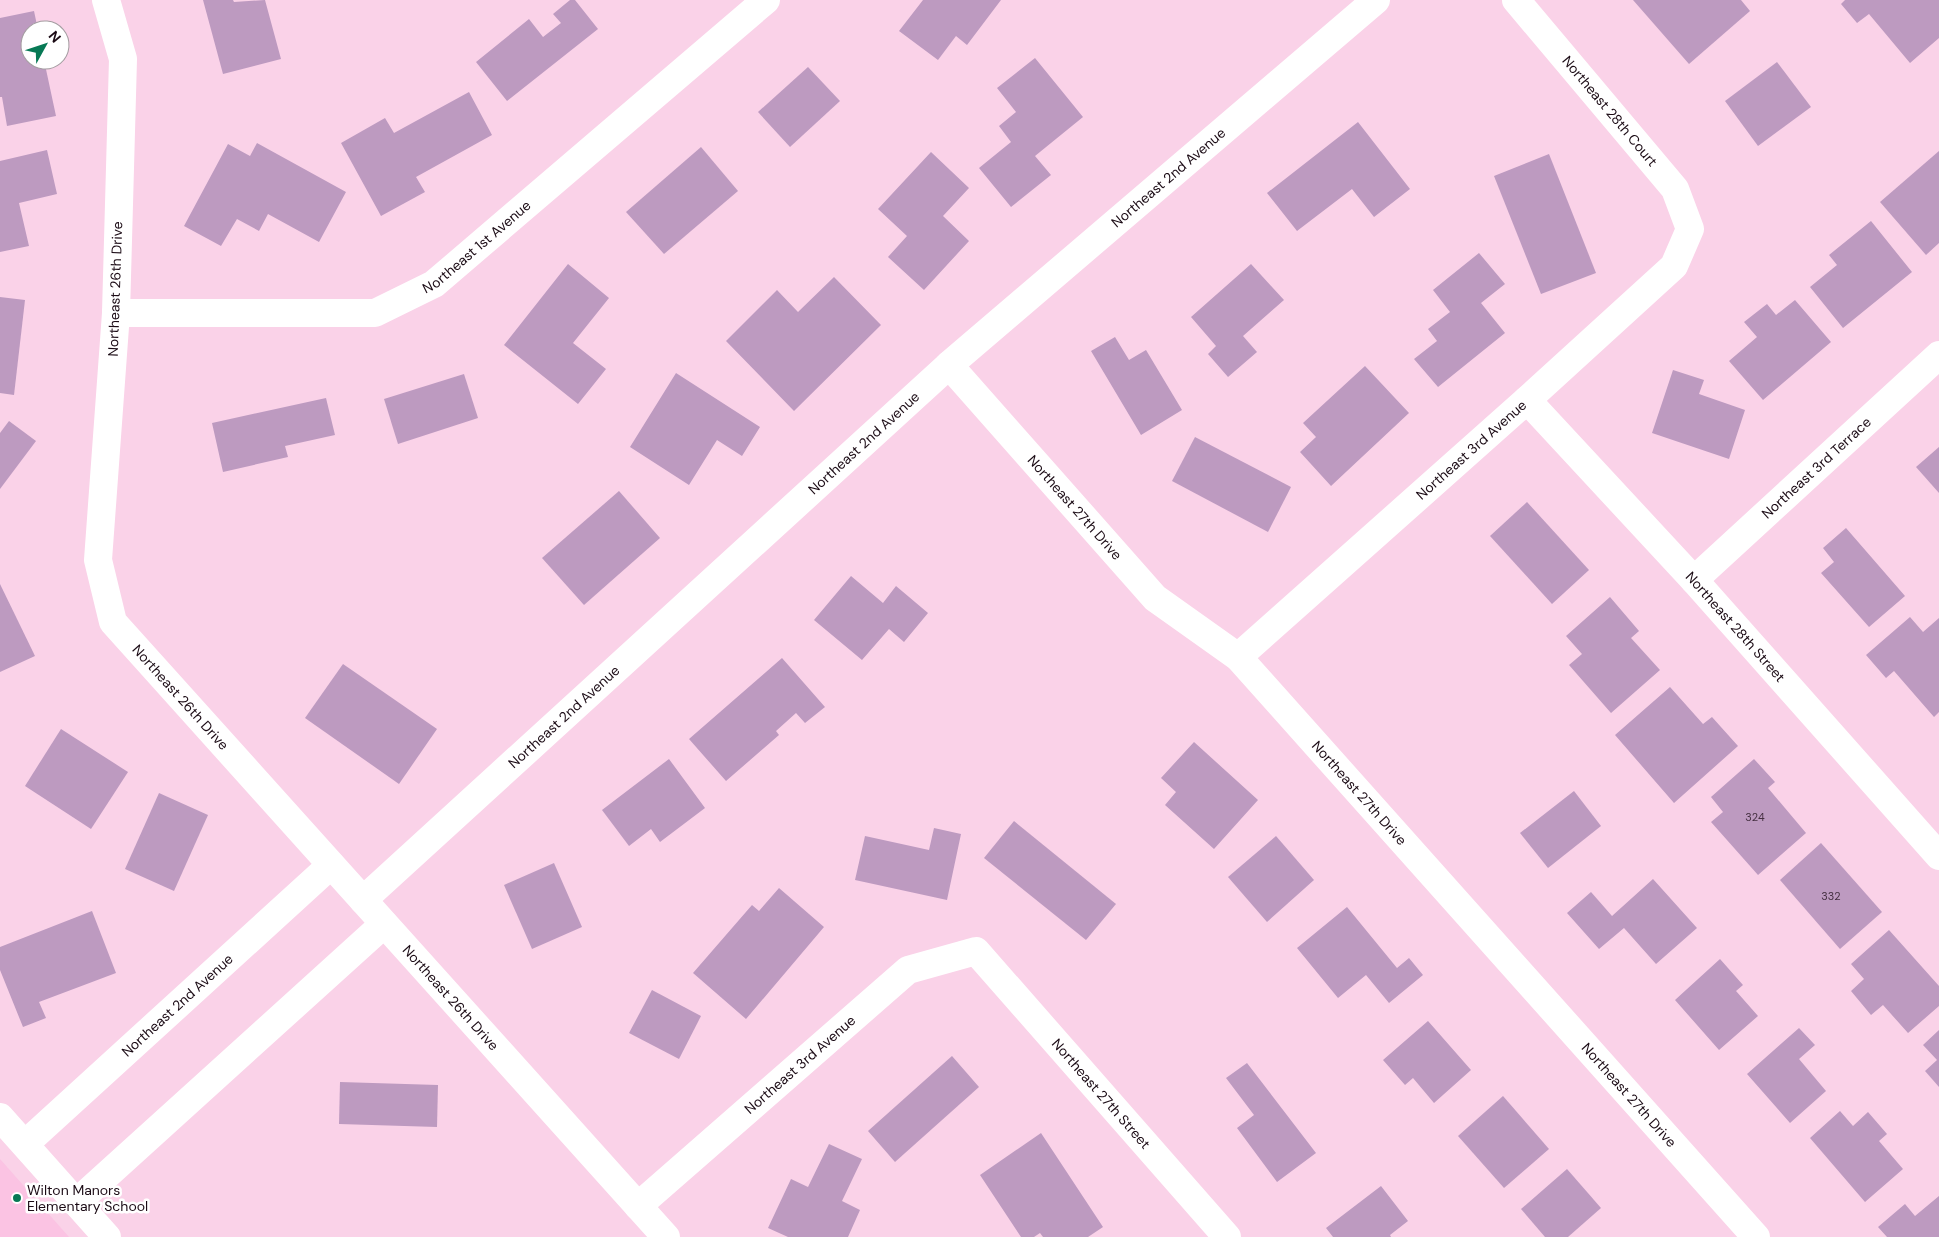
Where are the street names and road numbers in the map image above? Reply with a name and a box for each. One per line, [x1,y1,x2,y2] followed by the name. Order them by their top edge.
[1558,52,1662,170] street label: Northeast 28th Court
[1108,124,1229,231] street label: Northeast 2nd Avenue
[419,196,534,297] street label: Northeast 1st Avenue
[104,221,126,357] street label: Northeast 26th Drive
[804,387,923,498] street label: Northeast 2nd Avenue
[1412,396,1530,503] street label: Northeast 3rd Avenue
[1758,413,1875,523] street label: Northeast 3rd Terrace
[1024,451,1126,564] street label: Northeast 27th Drive
[1682,568,1789,686] street label: Northeast 28th Street
[129,641,233,754] street label: Northeast 26th Drive
[504,661,623,772] street label: Northeast 2nd Avenue
[1308,737,1411,849] street label: Northeast 27th Drive
[399,941,503,1054] street label: Northeast 26th Drive
[118,950,237,1061] street label: Northeast 2nd Avenue
[741,1011,859,1118] street label: Northeast 3rd Avenue
[1048,1035,1154,1152] street label: Northeast 27th Street
[1578,1039,1681,1151] street label: Northeast 27th Drive

